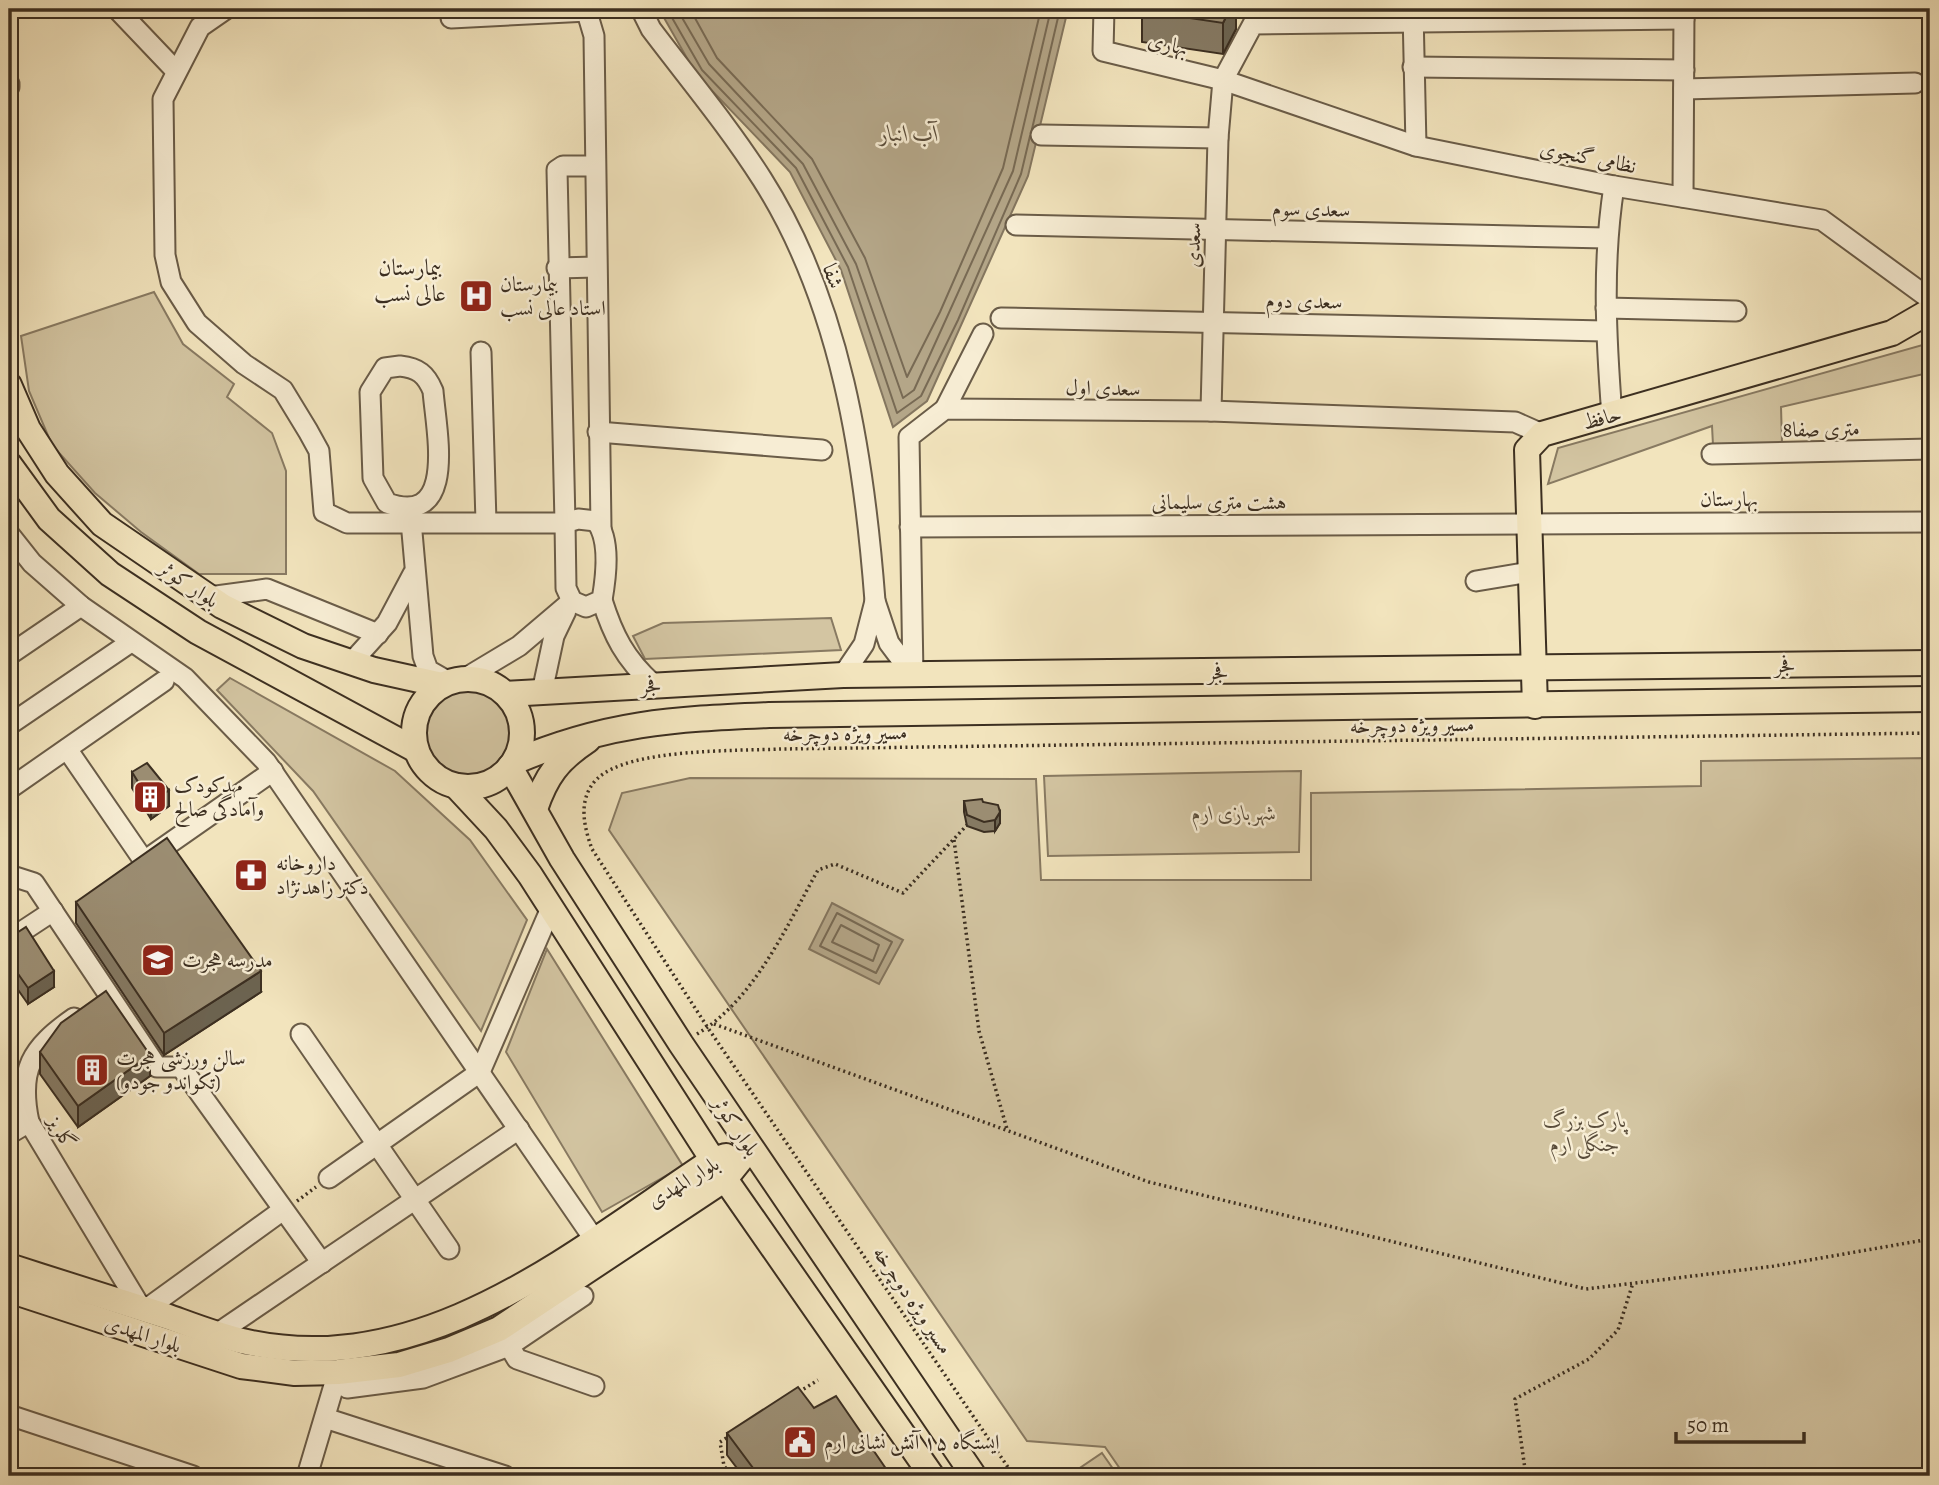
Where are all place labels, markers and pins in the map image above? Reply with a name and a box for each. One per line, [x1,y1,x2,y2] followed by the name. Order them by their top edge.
[500,270,606,322] place label: بیمارستان استاد عالی نسب
[457,277,495,315] hospital icon: بیمارستان استاد عالی نسب
[174,771,264,827] place label: مهدکودک وآمادگی صالح
[131,778,169,816] building icon: مهدکودک وآمادگی صالح
[276,849,369,901] place label: داروخانه دکتر زاهدنژاد
[232,856,270,894] pharmacy icon: داروخانه دکتر زاهدنژاد
[139,941,177,979] school or university icon: مدرسه هجرت
[182,946,273,974] place label: مدرسه هجرت
[116,1044,246,1096] place label: سالن ورزشی هجرت (تکواندو جودو)
[73,1051,111,1089] building icon: سالن ورزشی هجرت (تکواندو جودو)
[781,1423,819,1461] public building icon: ایستگاه ۱۵ آتش نشانی ارم
[824,1428,1000,1460] place label: ایستگاه ۱۵ آتش نشانی ارم

